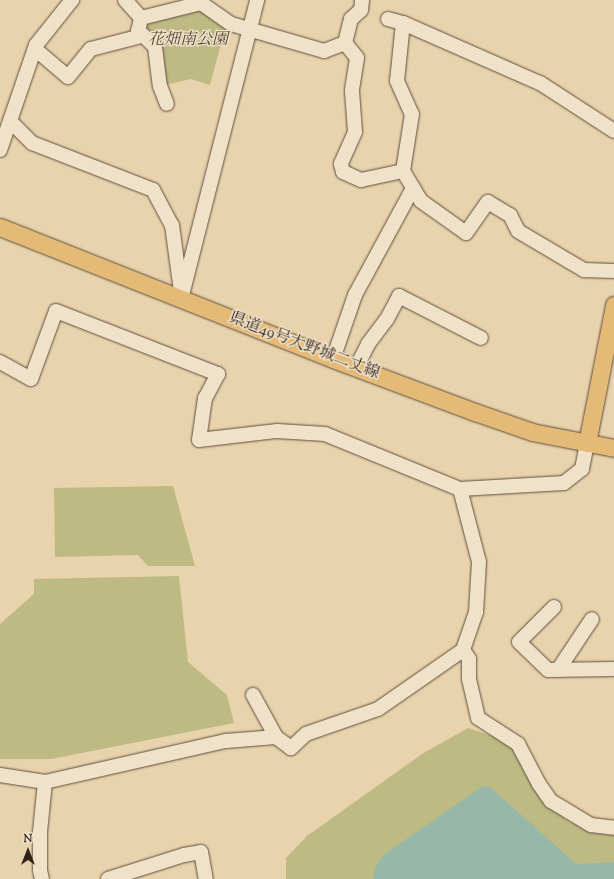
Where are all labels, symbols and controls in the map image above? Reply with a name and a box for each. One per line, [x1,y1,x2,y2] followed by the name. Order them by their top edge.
[148,31,228,51] park label: 花畑南公園
[226,309,382,385] street label: 県道49号大野城二丈線
[8,831,48,871] north arrow
[24,831,32,847] text: N

